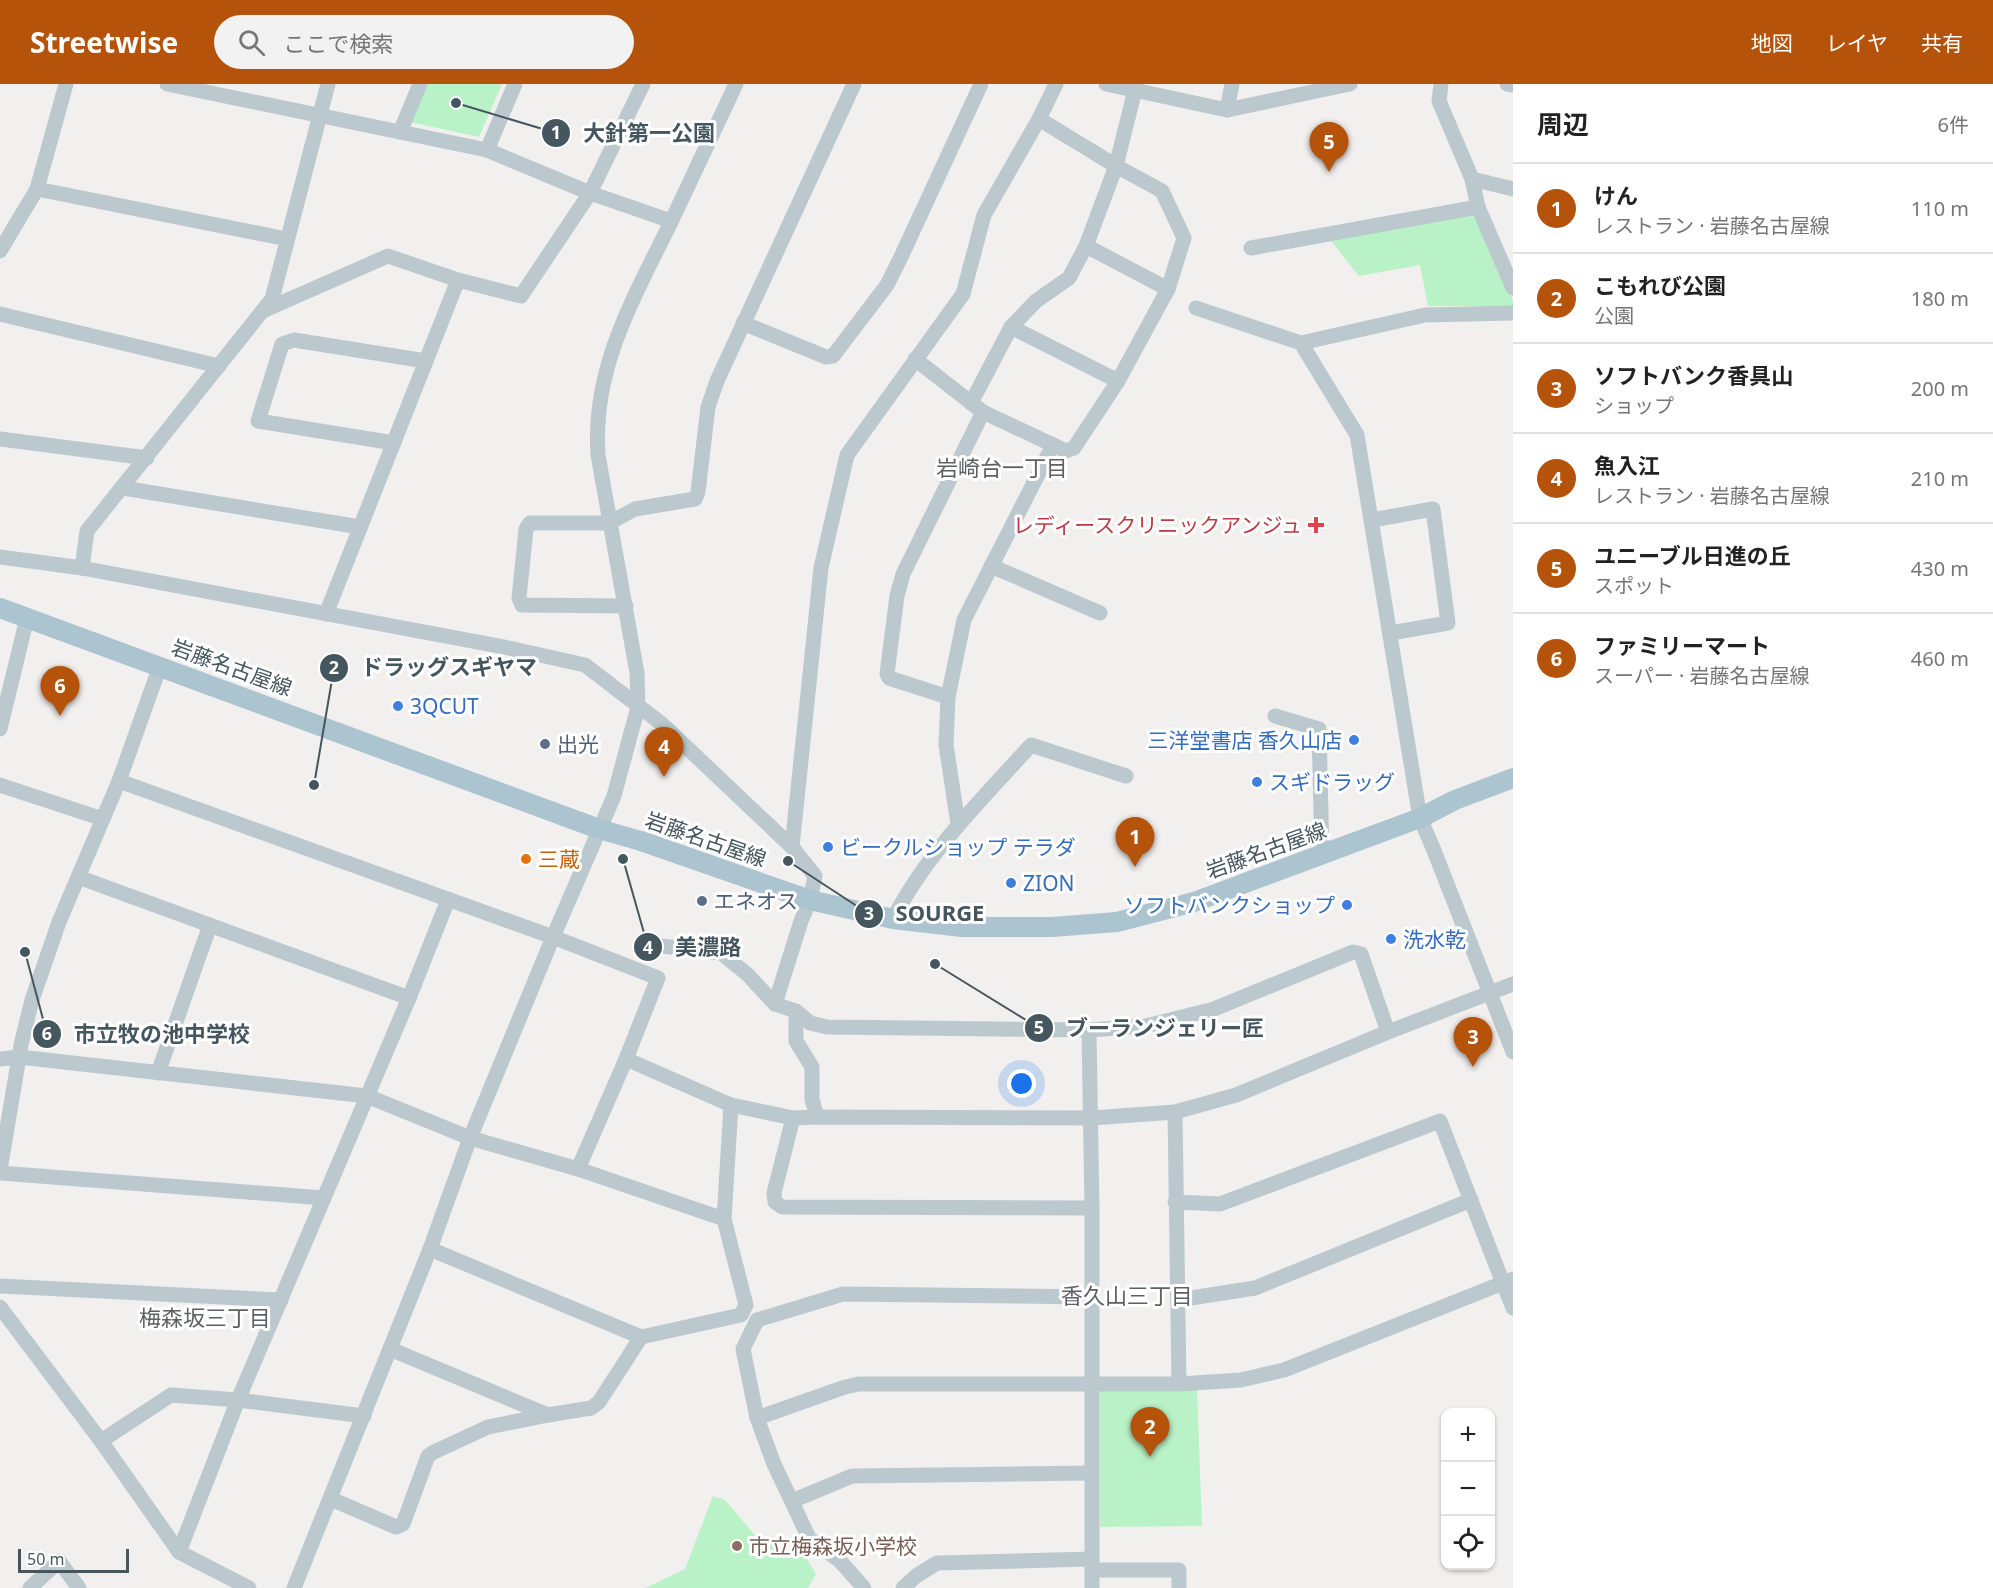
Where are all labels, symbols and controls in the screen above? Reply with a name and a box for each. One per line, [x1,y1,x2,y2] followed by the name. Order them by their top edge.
[214,15,634,69] search box
[30,23,178,61] text: Streetwise
[235,26,268,59] icon: search
[283,28,393,58] text: ここで検索
[1751,29,1793,57] text: 地図
[1826,29,1888,57] text: レイヤ
[1921,29,1963,57] text: 共有
[1537,106,1589,142] text: 周辺
[1938,111,1969,138] text: 6件
[541,113,727,153] callout: 大針第一公園
[583,117,715,147] text: 大針第一公園
[551,120,561,144] text: 1
[1310,122,1348,172] pin: 5
[1594,180,1638,210] text: けん
[1551,195,1562,222] text: 1
[1911,195,1969,222] text: 110 m
[1594,212,1830,239] text: レストラン · 岩藤名古屋線
[1594,270,1726,300] text: こもれび公園
[1551,285,1562,312] text: 2
[1911,285,1969,312] text: 180 m
[1594,302,1634,329] text: 公園
[1594,360,1793,390] text: ソフトバンク香具山
[1551,375,1562,402] text: 3
[1911,375,1969,402] text: 200 m
[1594,392,1674,419] text: ショップ
[1594,450,1660,480] text: 魚入江
[936,452,1068,482] district label: 岩崎台一丁目
[1551,465,1562,492] text: 4
[1911,465,1969,492] text: 210 m
[1594,482,1830,509] text: レストラン · 岩藤名古屋線
[1013,511,1302,539] place label: レディースクリニックアンジュ
[1307,516,1325,534] marker: レディースクリニックアンジュ
[1594,540,1791,570] text: ユニーブル日進の丘
[1551,555,1562,582] text: 5
[1911,555,1969,582] text: 430 m
[1594,572,1674,599] text: スポット
[1594,630,1770,660] text: ファミリーマート
[168,632,296,702] street label: 岩藤名古屋線
[1551,645,1562,672] text: 6
[1911,645,1969,672] text: 460 m
[319,648,549,688] callout: ドラッグスギヤマ
[361,651,537,681] text: ドラッグスギヤマ
[329,655,339,679] text: 2
[1594,662,1810,689] text: スーパー · 岩藤名古屋線
[40,666,80,716] pin: 6
[410,692,479,720] place label: 3QCUT
[391,699,405,713] marker: 3QCUT
[1148,726,1342,754] place label: 三洋堂書店 香久山店
[644,728,684,777] pin: 4
[557,730,599,758] place label: 出光
[1347,733,1361,747] marker: 三洋堂書店 香久山店
[538,737,552,751] marker: 出光
[1269,768,1395,796] place label: スギドラッグ
[1250,775,1264,789] marker: スギドラッグ
[642,805,770,873] street label: 岩藤名古屋線
[1202,815,1330,885] street label: 岩藤名古屋線
[1116,818,1154,867] pin: 1
[840,833,1076,861] place label: ビークルショップ テラダ
[821,840,835,854] marker: ビークルショップ テラダ
[538,845,580,873] place label: 三蔵
[519,852,533,866] marker: 三蔵
[1023,869,1075,897] place label: ZION
[1004,876,1018,890] marker: ZION
[714,887,798,915] place label: エネオス
[1124,891,1335,919] place label: ソフトバンクショップ
[695,894,709,908] marker: エネオス
[854,894,996,934] callout: SOURGE
[896,897,984,927] text: SOURGE
[1340,898,1354,912] marker: ソフトバンクショップ
[864,901,874,925] text: 3
[1403,925,1466,953] place label: 洗水乾
[633,927,753,967] callout: 美濃路
[675,931,741,961] text: 美濃路
[1384,932,1398,946] marker: 洗水乾
[643,935,653,959] text: 4
[1024,1008,1276,1048] callout: ブーランジェリー匠
[1066,1012,1264,1042] text: ブーランジェリー匠
[32,1014,262,1054] callout: 市立牧の池中学校
[1034,1015,1044,1039] text: 5
[74,1018,250,1048] text: 市立牧の池中学校
[1454,1018,1492,1067] pin: 3
[42,1021,52,1045] text: 6
[1007,1069,1036,1098] your location
[1061,1280,1193,1310] district label: 香久山三丁目
[139,1302,271,1332] district label: 梅森坂三丁目
[1130,1408,1170,1457] pin: 2
[1441,1408,1495,1570] map controls
[1441,1408,1495,1462] button: +
[1441,1462,1495,1516] button: −
[1441,1516,1495,1570] button: locate
[749,1532,917,1560] place label: 市立梅森坂小学校
[730,1539,744,1553] marker: 市立梅森坂小学校
[18,1546,129,1574] scale bar
[27,1548,64,1570] text: 50 m

